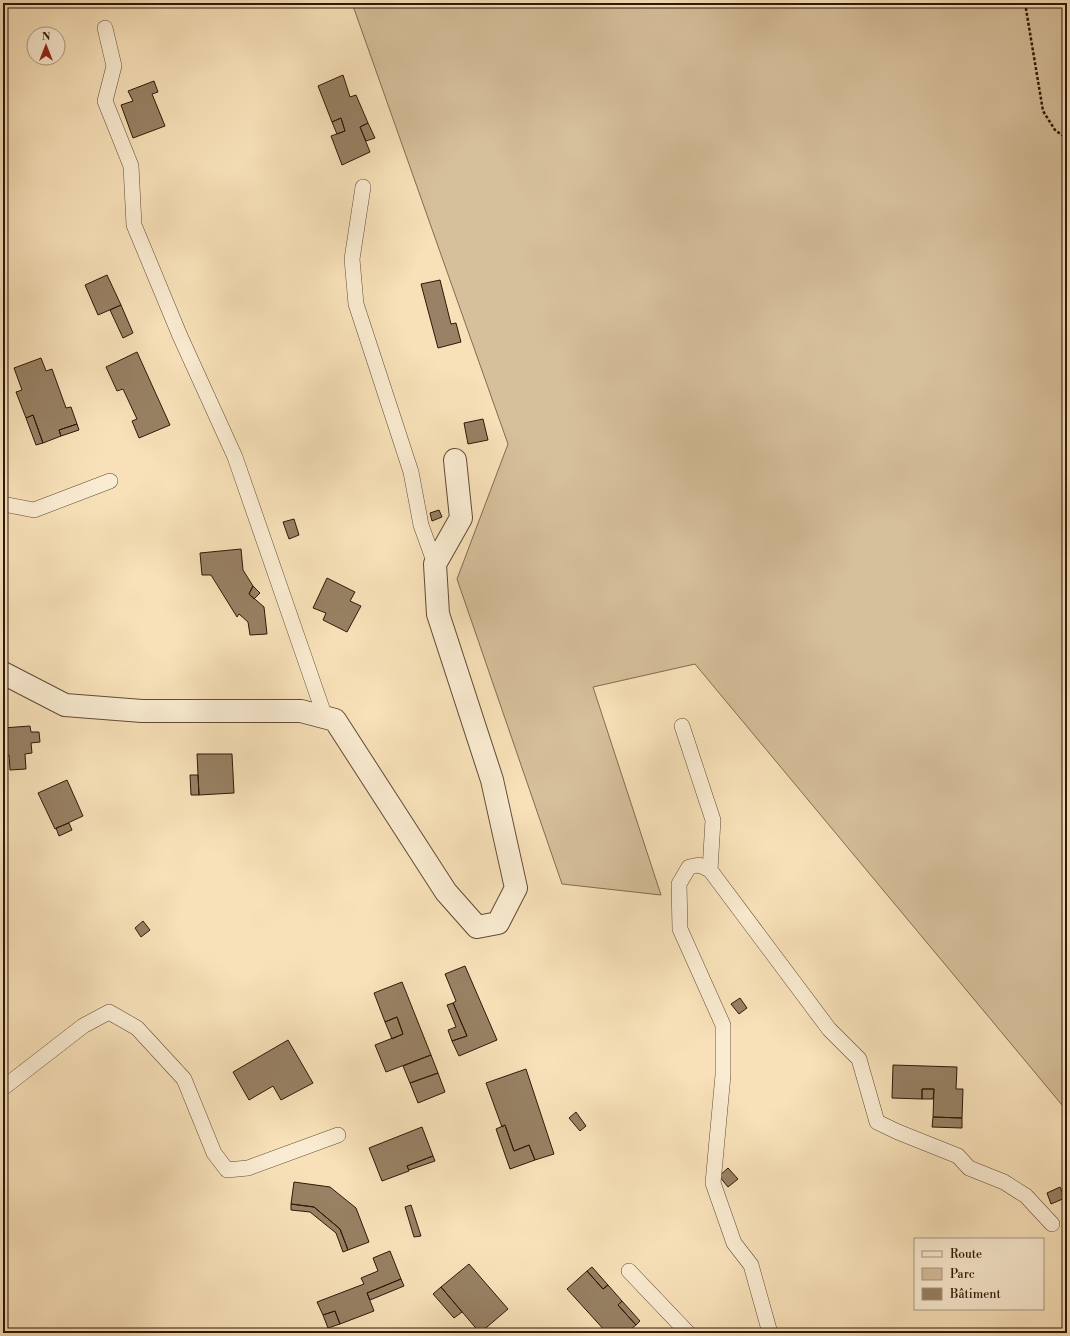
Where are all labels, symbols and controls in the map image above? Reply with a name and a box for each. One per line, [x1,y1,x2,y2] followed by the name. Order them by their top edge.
[26,26,66,66] north arrow
[42,30,51,44] text: N
[914,1238,1044,1310] legend
[950,1247,982,1262] text: Route
[950,1267,975,1282] text: Parc
[949,1287,1001,1302] text: Bâtiment

